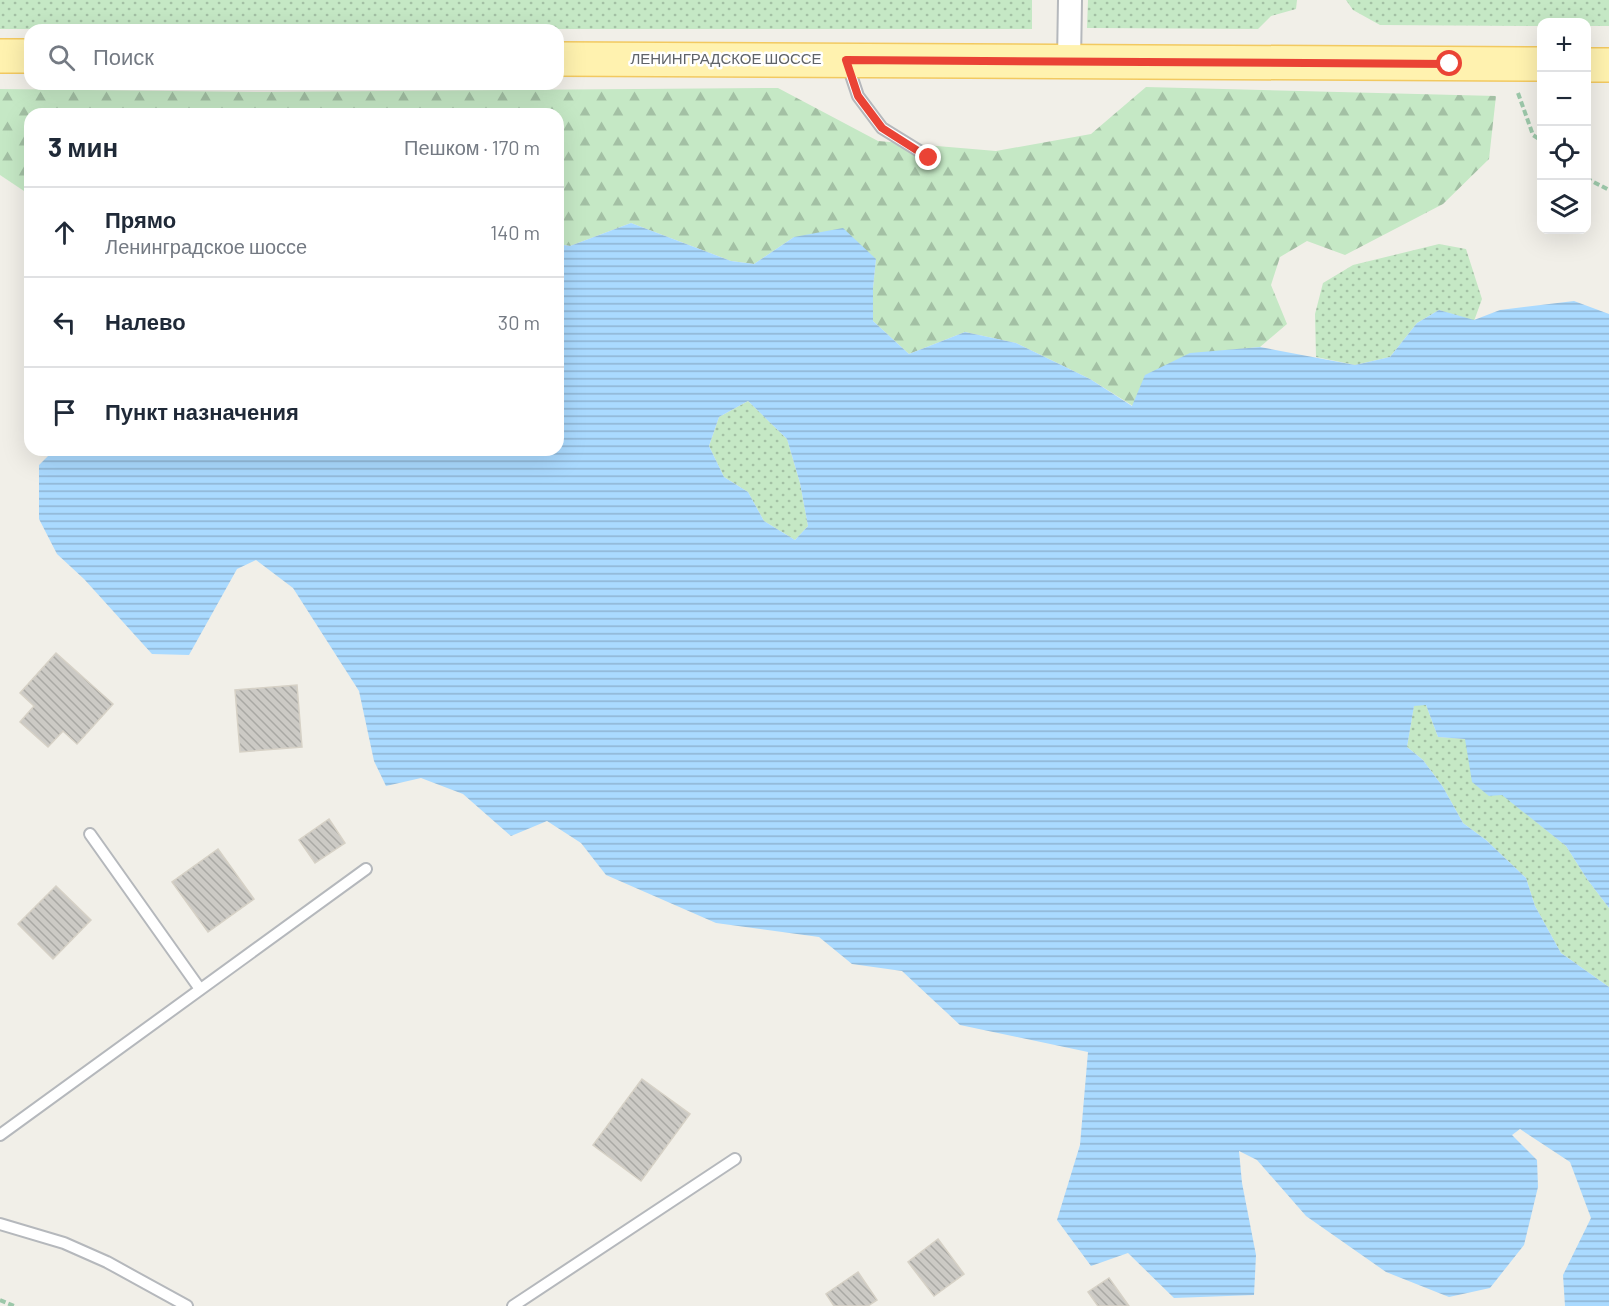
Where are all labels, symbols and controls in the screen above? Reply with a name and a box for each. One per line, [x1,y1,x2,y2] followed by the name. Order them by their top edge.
[1537,18,1591,234] map controls
[1537,18,1591,72] button: +
[24,24,564,90] search box
[45,41,78,74] icon: search
[93,43,154,69] text: Поиск
[630,49,822,67] street label: ЛЕНИНГРАДСКОЕ ШОССЕ
[1436,50,1462,76] route start
[1537,72,1591,126] button: −
[1537,126,1591,180] button: locate
[48,131,118,162] text: 3 мин
[404,135,540,159] text: Пешком · 170 m
[915,144,941,170] route end
[1537,180,1591,234] button: layers
[105,206,176,232] text: Прямо
[48,216,81,249] icon: ahead
[490,220,540,244] text: 140 m
[105,234,307,258] text: Ленинградское шоссе
[48,306,81,339] icon: left
[105,308,186,334] text: Налево
[498,310,540,334] text: 30 m
[48,396,81,429] icon: arrive
[105,398,299,424] text: Пункт назначения

